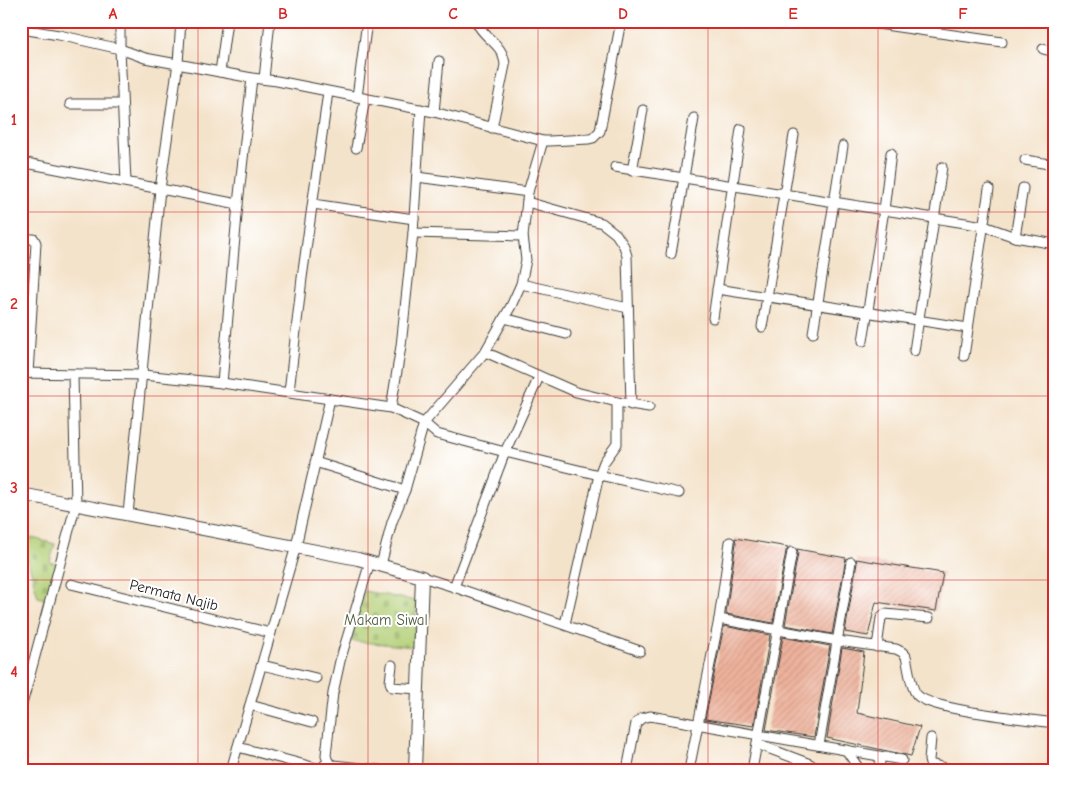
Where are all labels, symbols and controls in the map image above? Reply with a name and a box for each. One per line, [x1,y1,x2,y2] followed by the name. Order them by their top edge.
[109,5,118,23] text: A
[278,5,288,23] text: B
[448,5,458,23] text: C
[618,5,628,23] text: D
[788,5,798,23] text: E
[958,5,968,23] text: F
[11,111,17,129] text: 1
[10,295,18,313] text: 2
[10,479,18,497] text: 3
[128,575,220,615] street label: Permata Najib
[344,611,428,629] park label: Makam Siwal
[10,663,18,681] text: 4

